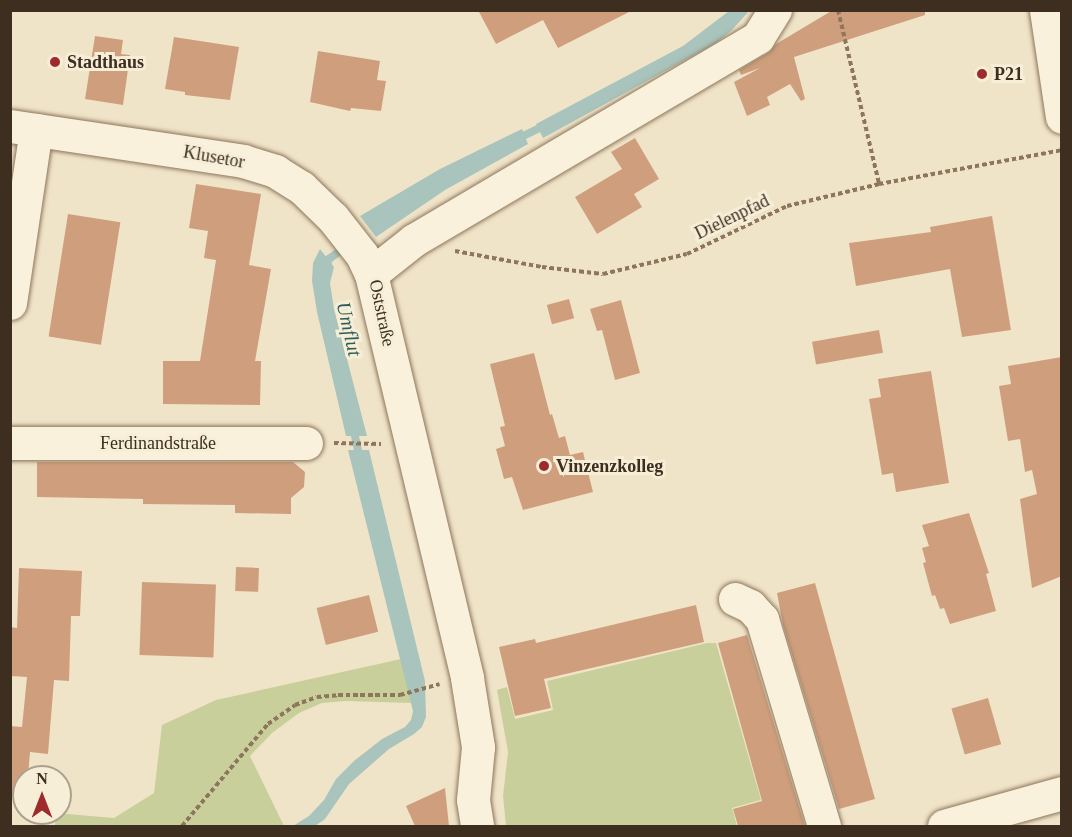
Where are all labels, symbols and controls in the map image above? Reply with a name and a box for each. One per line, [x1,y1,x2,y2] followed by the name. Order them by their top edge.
[67,51,144,73] place label: Stadthaus
[48,55,62,69] marker: Stadthaus
[994,63,1023,85] place label: P21
[975,67,989,81] marker: P21
[182,141,246,173] street label: Klusetor
[691,190,773,244] street label: Dielenpfad
[364,278,400,348] street label: Oststraße
[331,299,367,359] water label: Umflut
[100,432,216,454] street label: Ferdinandstraße
[556,455,663,477] place label: Vinzenzkolleg
[537,459,551,473] marker: Vinzenzkolleg
[12,765,72,825] north arrow
[36,770,48,787] text: N

